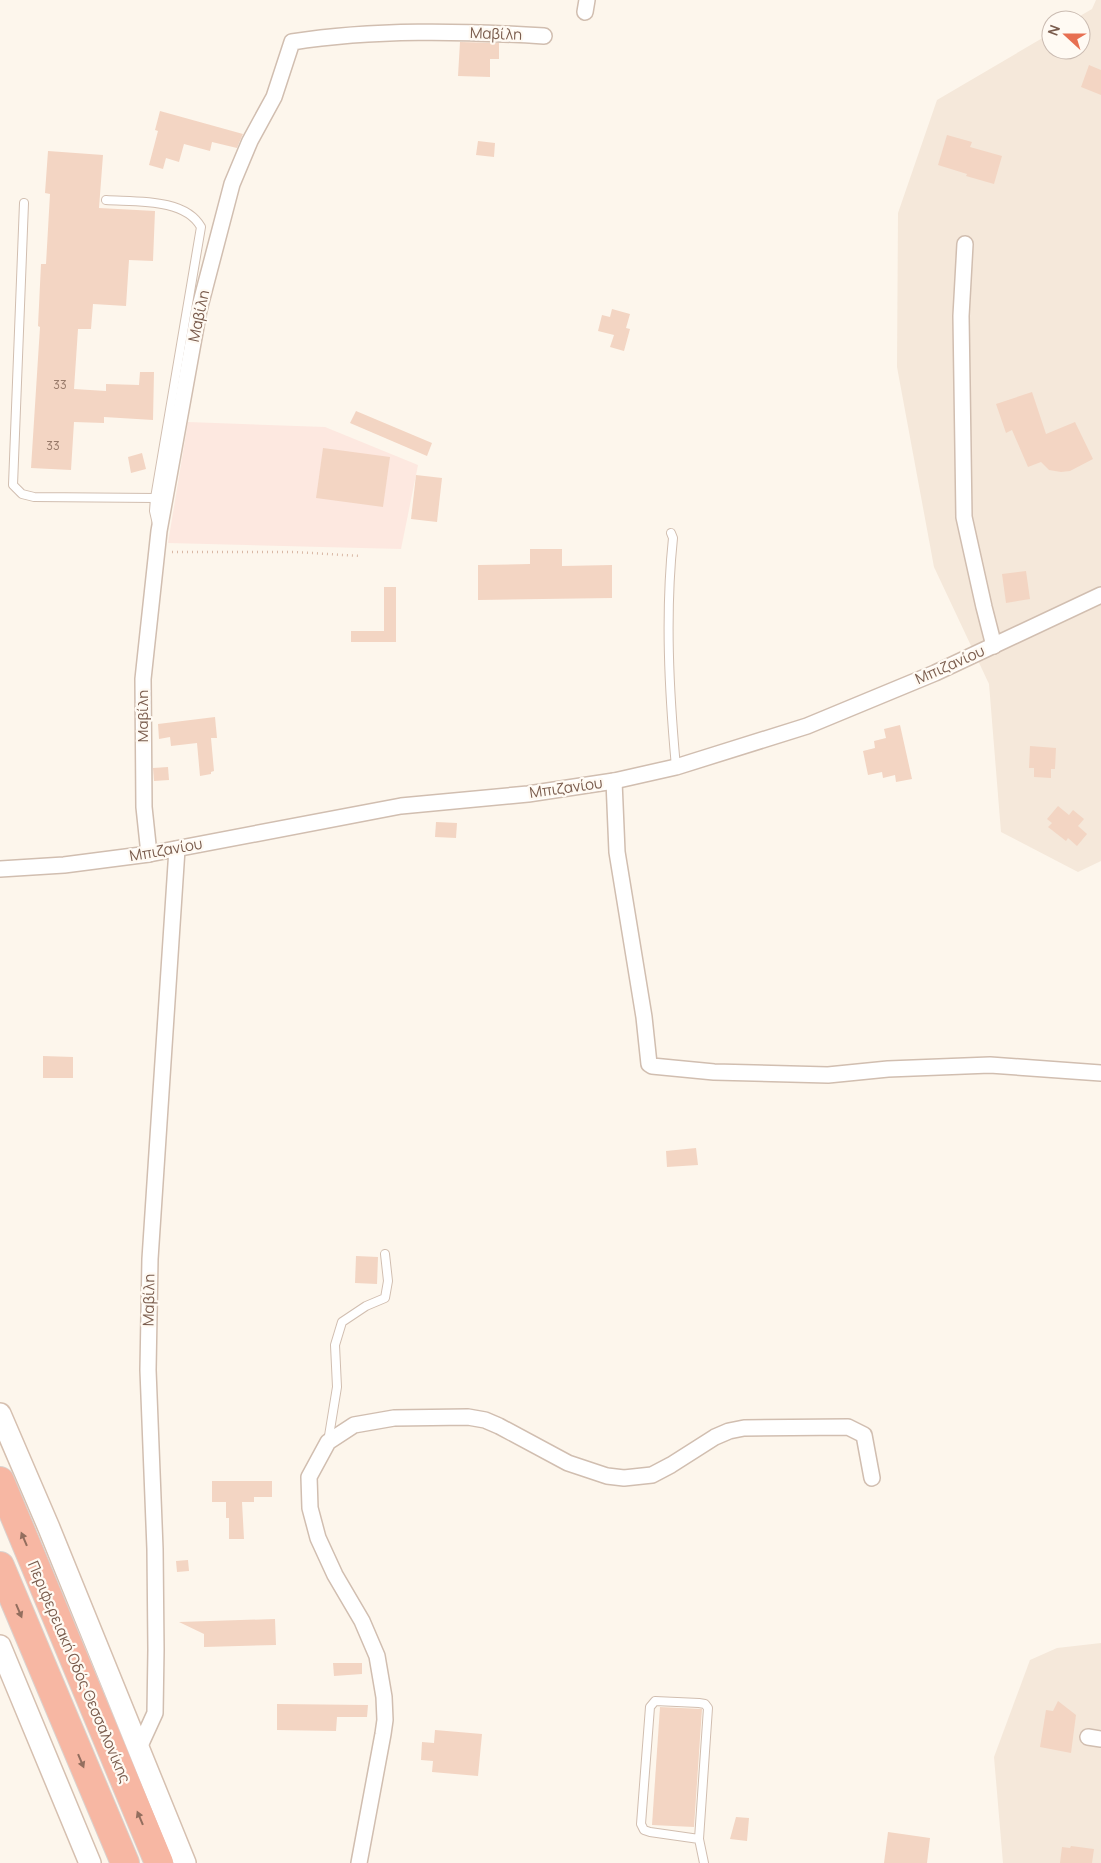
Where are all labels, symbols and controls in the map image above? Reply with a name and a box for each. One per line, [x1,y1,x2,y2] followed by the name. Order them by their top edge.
[1041,10,1091,60] north arrow
[469,22,523,45] street label: Μαβίλη
[1043,22,1064,38] text: N
[183,288,214,344] street label: Μαβίλη
[53,376,67,393] house number: 33
[46,437,60,454] house number: 33
[912,640,988,689] street label: Μπιζανίου
[132,690,153,742] street label: Μαβίλη
[528,772,604,803] street label: Μπιζανίου
[128,833,204,866] street label: Μπιζανίου
[138,1274,159,1326] street label: Μαβίλη
[20,1531,28,1546] one-way arrow
[23,1557,136,1786] street label: Περιφερειακή Οδός Θεσσαλονίκης
[15,1604,23,1618] one-way arrow
[78,1754,86,1768] one-way arrow
[136,1810,144,1825] one-way arrow

